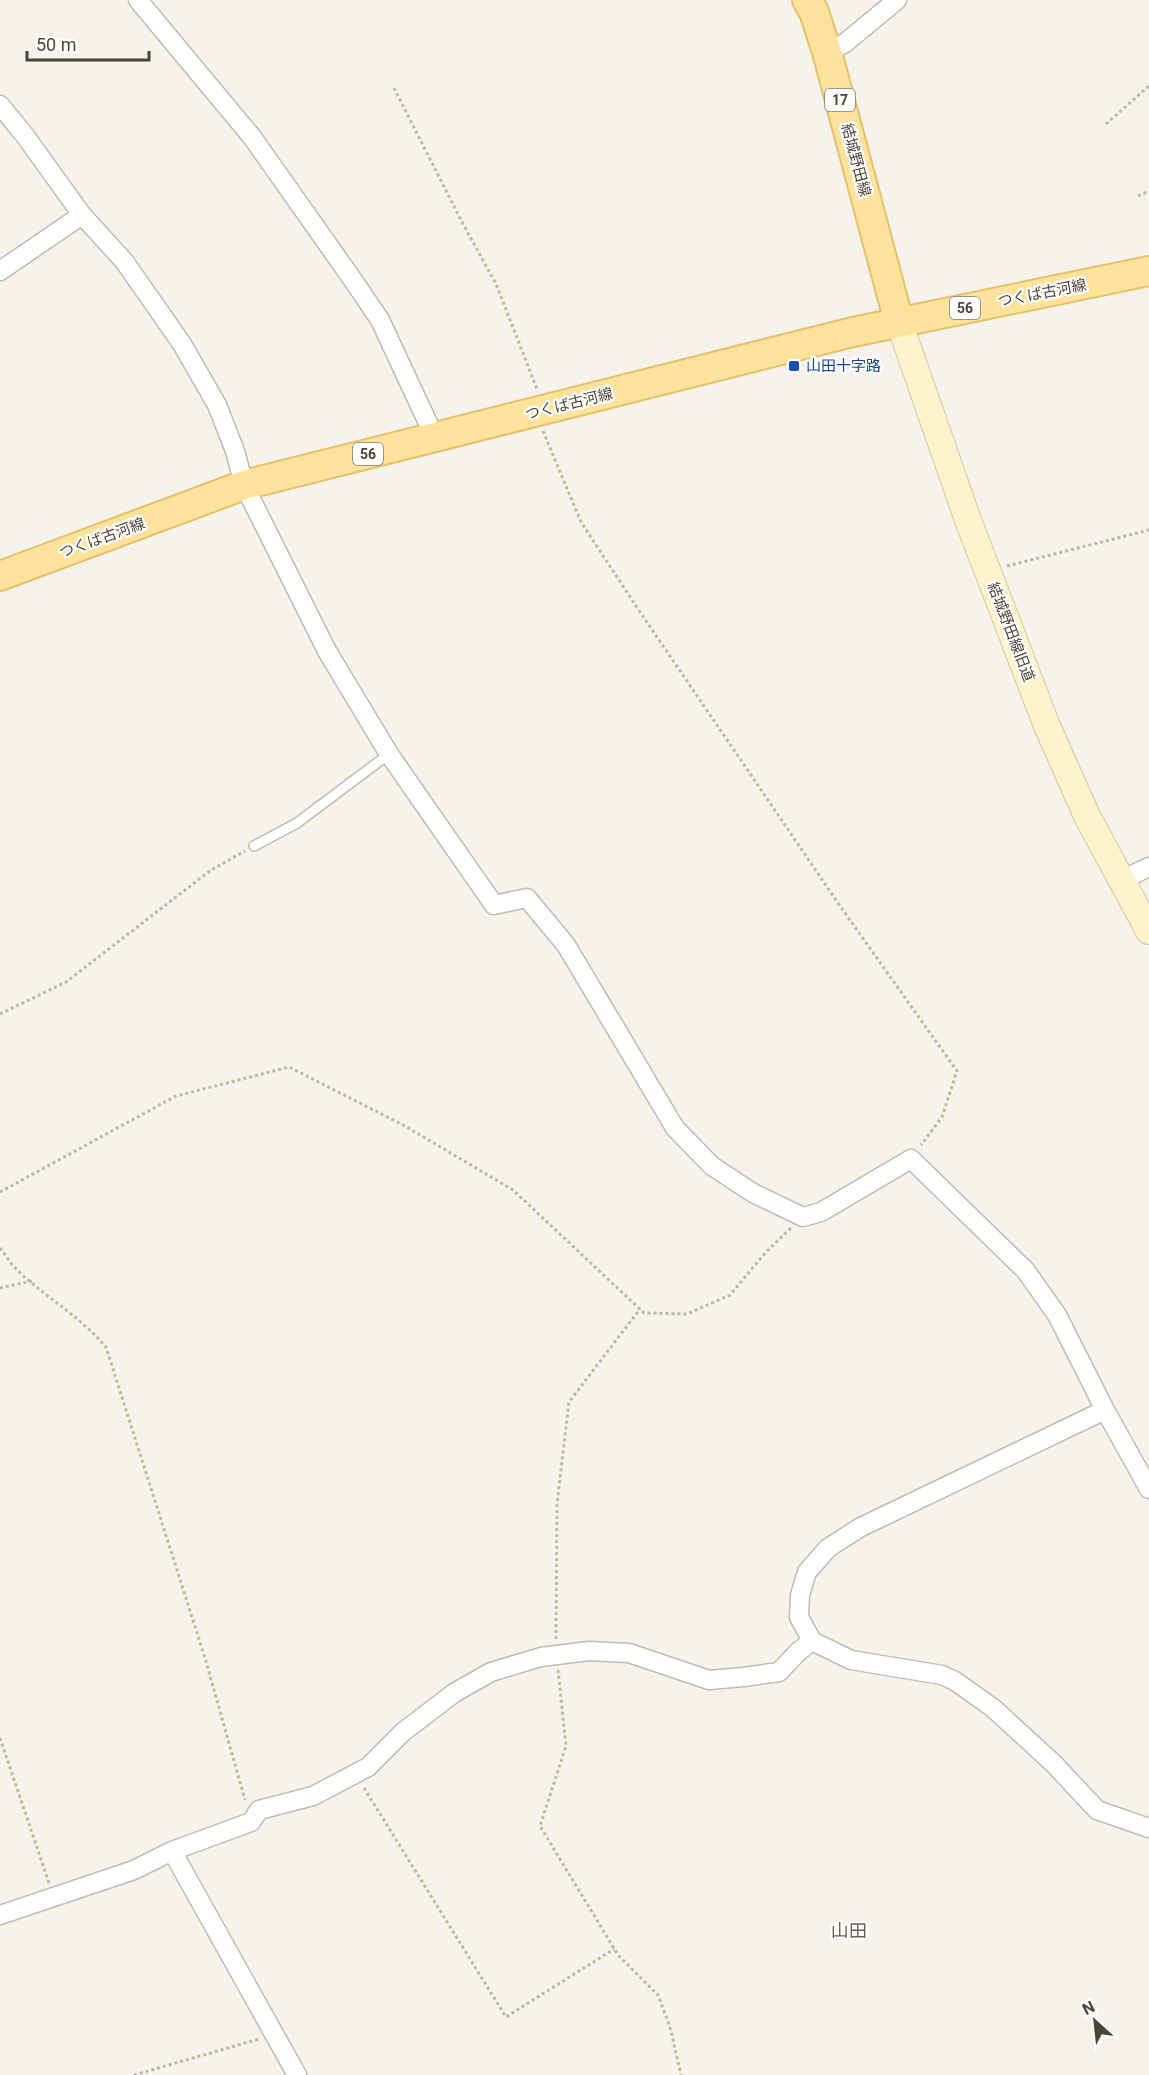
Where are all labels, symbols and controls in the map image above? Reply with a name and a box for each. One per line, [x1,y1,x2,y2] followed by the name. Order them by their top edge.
[27,24,148,62] scale bar
[36,34,76,55] text: 50 m
[825,89,855,111] road number: 17
[838,121,874,199] street label: 結城野田線
[996,276,1088,310] street label: つくば古河線
[950,297,980,319] road number: 56
[806,357,881,375] place label: 山田十字路
[787,359,801,373] marker: 山田十字路
[523,384,615,424] street label: つくば古河線
[353,443,383,465] road number: 56
[57,514,147,562] street label: つくば古河線
[984,580,1038,684] street label: 結城野田線旧道
[831,1920,867,1941] district label: 山田
[1065,1991,1125,2051] north arrow
[1079,1997,1098,2019] text: N

